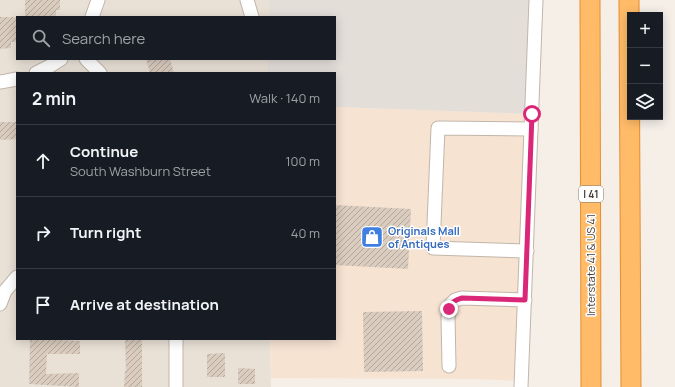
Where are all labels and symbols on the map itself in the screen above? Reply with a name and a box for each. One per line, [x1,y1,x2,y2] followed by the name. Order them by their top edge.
[523,105,541,123] route start
[579,186,603,202] road number: I 41
[583,214,598,316] street label: Interstate 41 & US 41
[388,223,460,251] place label: Originals Mall of Antiques
[359,224,385,250] shop icon: Originals Mall of Antiques
[440,300,458,318] route end

